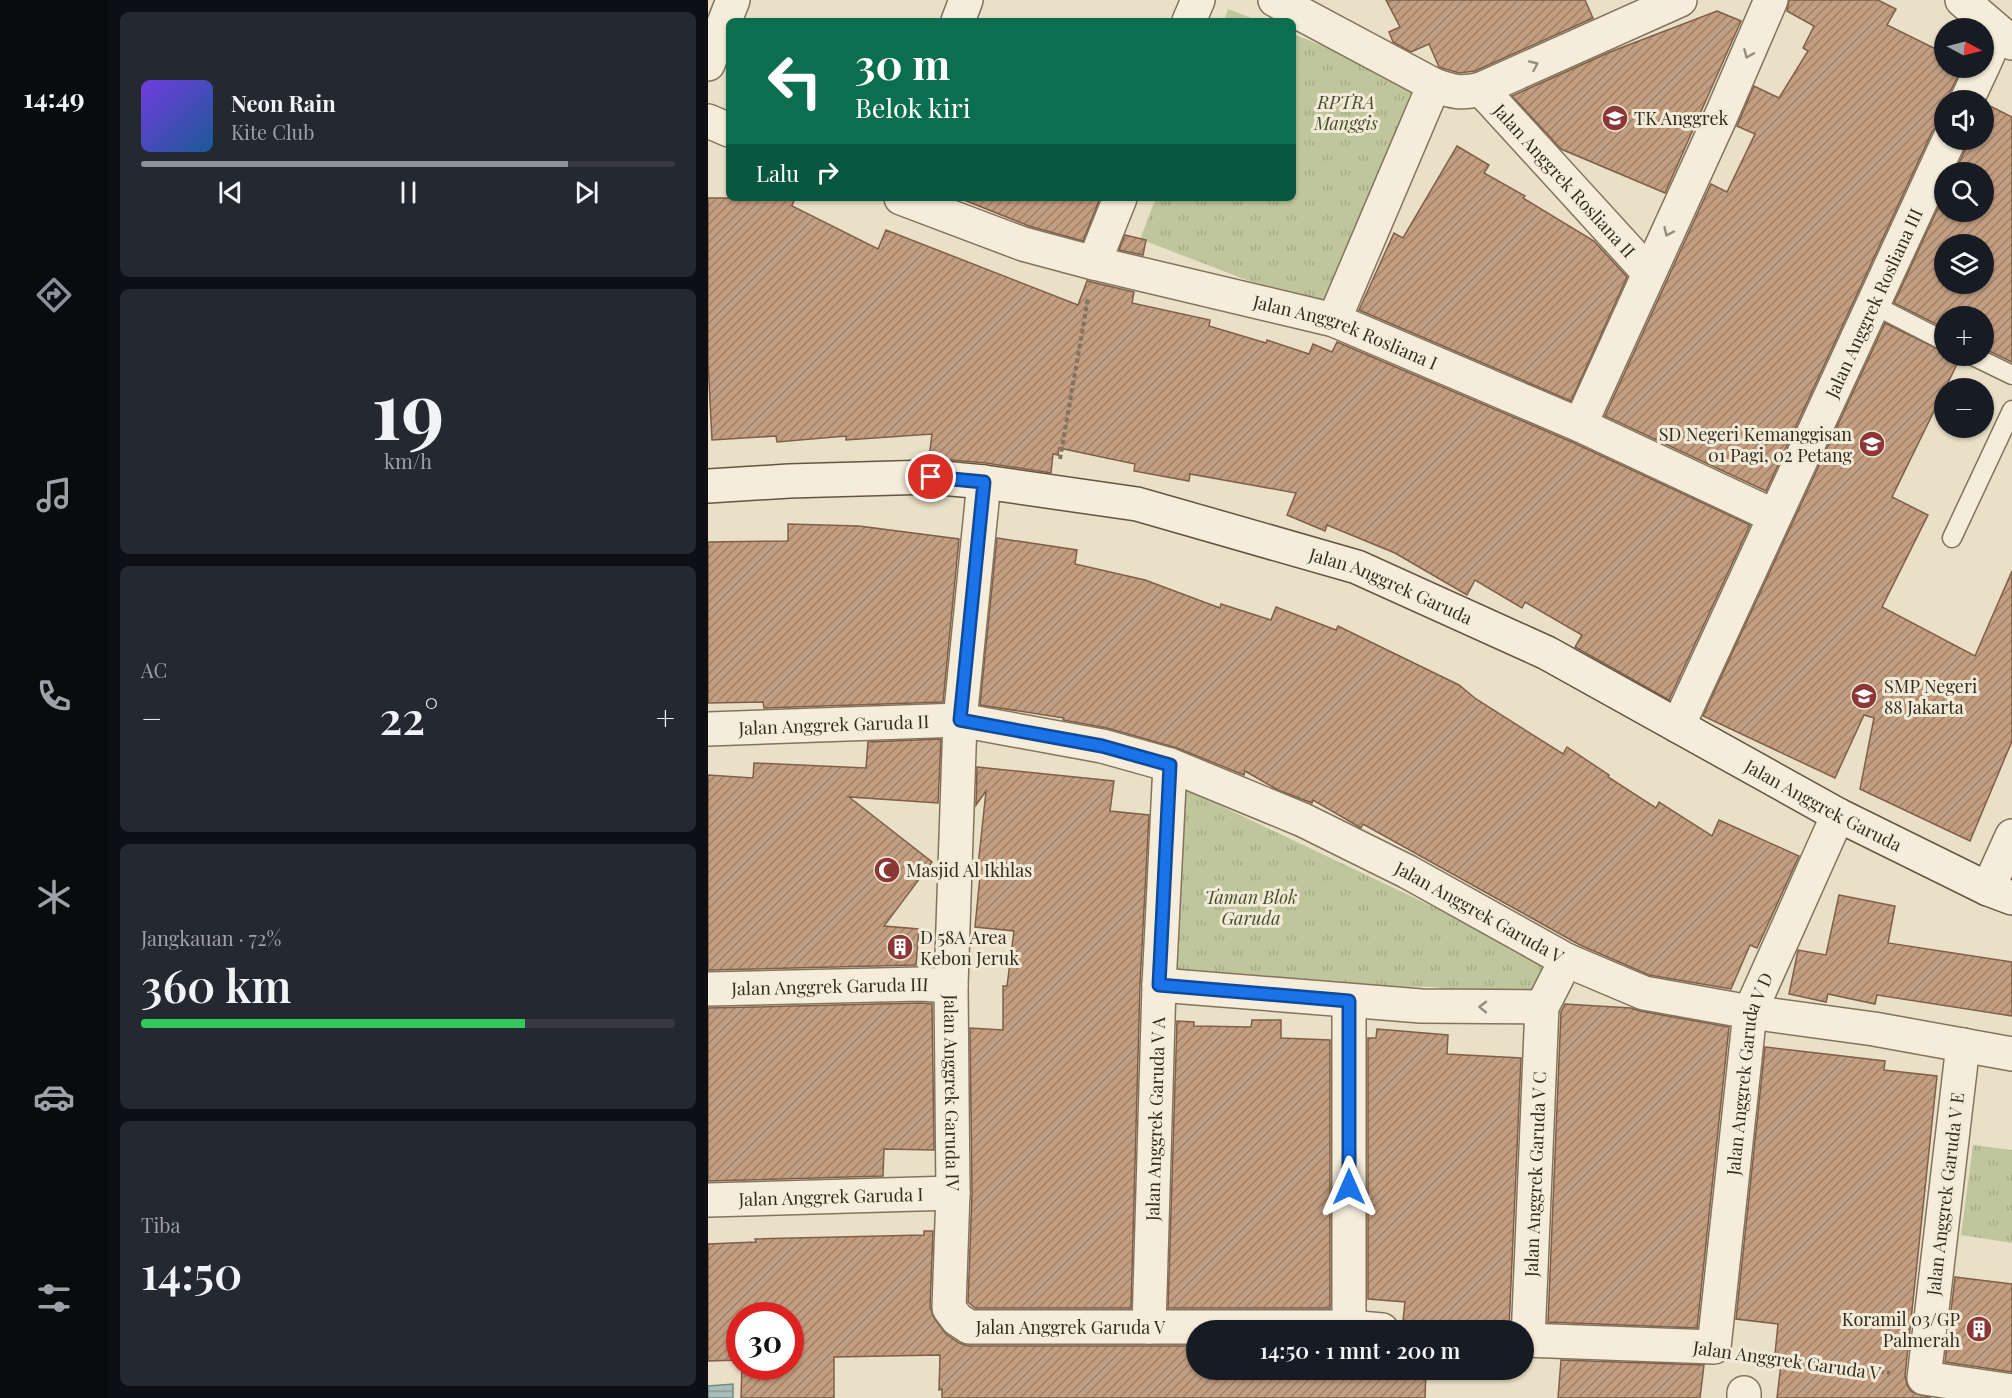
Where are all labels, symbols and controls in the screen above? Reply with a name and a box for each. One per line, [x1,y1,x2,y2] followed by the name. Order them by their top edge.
[1934,18,1994,78] north arrow
[1934,18,1994,438] map controls
[855,35,950,91] text: 30 m
[756,42,834,120] icon: left
[1743,47,1755,58] one-way arrow
[1527,60,1538,72] one-way arrow
[23,79,85,115] text: 14:49
[231,88,336,118] text: Neon Rain
[855,89,971,125] text: Belok kiri
[1313,90,1378,135] park label: RPTRA Manggis
[1934,90,1994,150] button: sound
[1488,98,1641,263] street label: Jalan Anggrek Rosliana II
[1600,103,1630,133] school or university icon: TK Anggrek
[1634,106,1729,130] place label: TK Anggrek
[231,118,315,145] text: Kite Club
[811,156,844,189] icon: right
[756,158,799,188] text: Lalu
[1934,162,1994,222] button: search
[214,176,247,209] icon: previous
[392,176,425,209] icon: pause
[570,176,603,209] icon: next
[1819,204,1928,403] street label: Jalan Anggrek Rosliana III
[1663,225,1675,236] one-way arrow
[1934,234,1994,294] button: layers
[33,274,75,316] icon: directions
[1250,289,1441,375] street label: Jalan Anggrek Rosliana I
[1934,306,1994,366] button: +
[371,356,445,460] text: 19
[1934,378,1994,438] button: −
[1659,422,1852,467] place label: SD Negeri Kemanggisan 01 Pagi, 02 Petang
[1857,429,1887,459] school or university icon: SD Negeri Kemanggisan 01 Pagi, 02 Petang
[384,447,432,474] text: km/h
[905,451,956,502] pin
[914,460,947,493] icon: arrive
[33,474,75,516] icon: music
[1305,542,1476,630] street label: Jalan Anggrek Garuda
[141,656,167,683] text: AC
[1884,674,1977,719] place label: SMP Negeri 88 Jakarta
[33,675,75,717] icon: phone
[1849,681,1879,711] school or university icon: SMP Negeri 88 Jakarta
[379,686,439,746] text: 22°
[141,695,162,739] text: −
[656,695,675,739] text: +
[737,709,930,740] street label: Jalan Anggrek Garuda II
[1740,753,1906,857] street label: Jalan Anggrek Garuda
[872,855,902,885] mosque icon: Masjid Al Ikhlas
[1390,855,1569,969] street label: Jalan Anggrek Garuda V
[906,858,1032,882] place label: Masjid Al Ikhlas
[33,876,75,918] icon: climate
[1205,885,1297,930] park label: Taman Blok Garuda
[141,924,281,951] text: Jangkauan · 72%
[920,925,1019,970] place label: D 58A Area Kebon Jeruk
[885,932,915,962] building icon: D 58A Area Kebon Jeruk
[141,954,292,1014] text: 360 km
[1720,969,1778,1178] street label: Jalan Anggrek Garuda V D
[730,972,929,1000] street label: Jalan Anggrek Garuda III
[939,993,965,1192] street label: Jalan Anggrek Garuda IV
[1479,1001,1488,1013] one-way arrow
[1140,1016,1170,1222] street label: Jalan Anggrek Garuda V A
[1519,1071,1551,1278] street label: Jalan Anggrek Garuda V C
[33,1076,75,1118] icon: car
[1921,1091,1969,1298] street label: Jalan Anggrek Garuda V E
[1317,1155,1381,1219] position arrow
[737,1182,924,1211] street label: Jalan Anggrek Garuda I
[141,1211,181,1238] text: Tiba
[141,1241,242,1301] text: 14:50
[33,1277,75,1319] icon: filters
[726,1302,804,1380] speed limit sign: 30
[1842,1307,1960,1352] place label: Koramil 03/GP Palmerah
[1964,1314,1994,1344] building icon: Koramil 03/GP Palmerah
[975,1315,1166,1339] street label: Jalan Anggrek Garuda V
[1260,1335,1460,1365] text: 14:50 · 1 mnt · 200 m
[1691,1335,1883,1385] street label: Jalan Anggrek Garuda V

